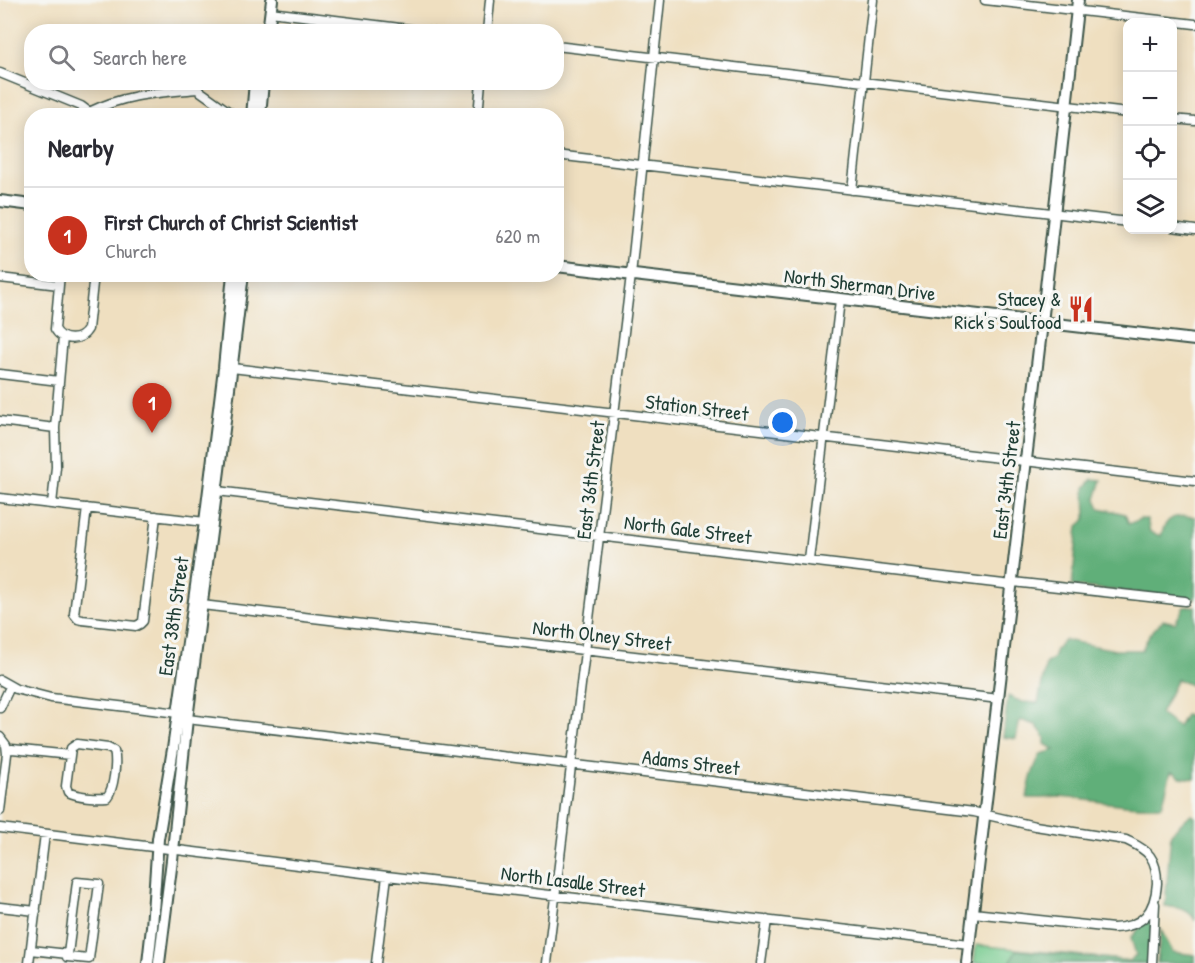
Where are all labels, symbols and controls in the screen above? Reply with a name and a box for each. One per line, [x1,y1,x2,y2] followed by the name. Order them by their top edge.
[1123,18,1177,234] map controls
[1123,18,1177,72] button: +
[24,24,564,90] search box
[45,41,78,74] icon: search
[93,42,187,72] text: Search here
[1123,72,1177,126] button: −
[1123,126,1177,180] button: locate
[48,130,114,165] text: Nearby
[1123,180,1177,234] button: layers
[105,207,358,237] text: First Church of Christ Scientist
[64,222,71,249] text: 1
[496,222,540,249] text: 620 m
[105,237,156,264] text: Church
[783,261,937,307] street label: North Sherman Drive
[954,285,1061,335] place label: Stacey & Rick's Soulfood
[1066,294,1096,324] restaurant icon: Stacey & Rick's Soulfood
[132,384,172,433] pin: 1
[644,387,751,427] street label: Station Street
[768,408,797,437] your location
[569,418,611,541] street label: East 36th Street
[985,418,1027,541] street label: East 34th Street
[623,508,754,550] street label: North Gale Street
[151,554,195,677] street label: East 38th Street
[531,613,674,657] street label: North Olney Street
[641,743,742,781] street label: Adams Street
[499,859,648,903] street label: North Lasalle Street

